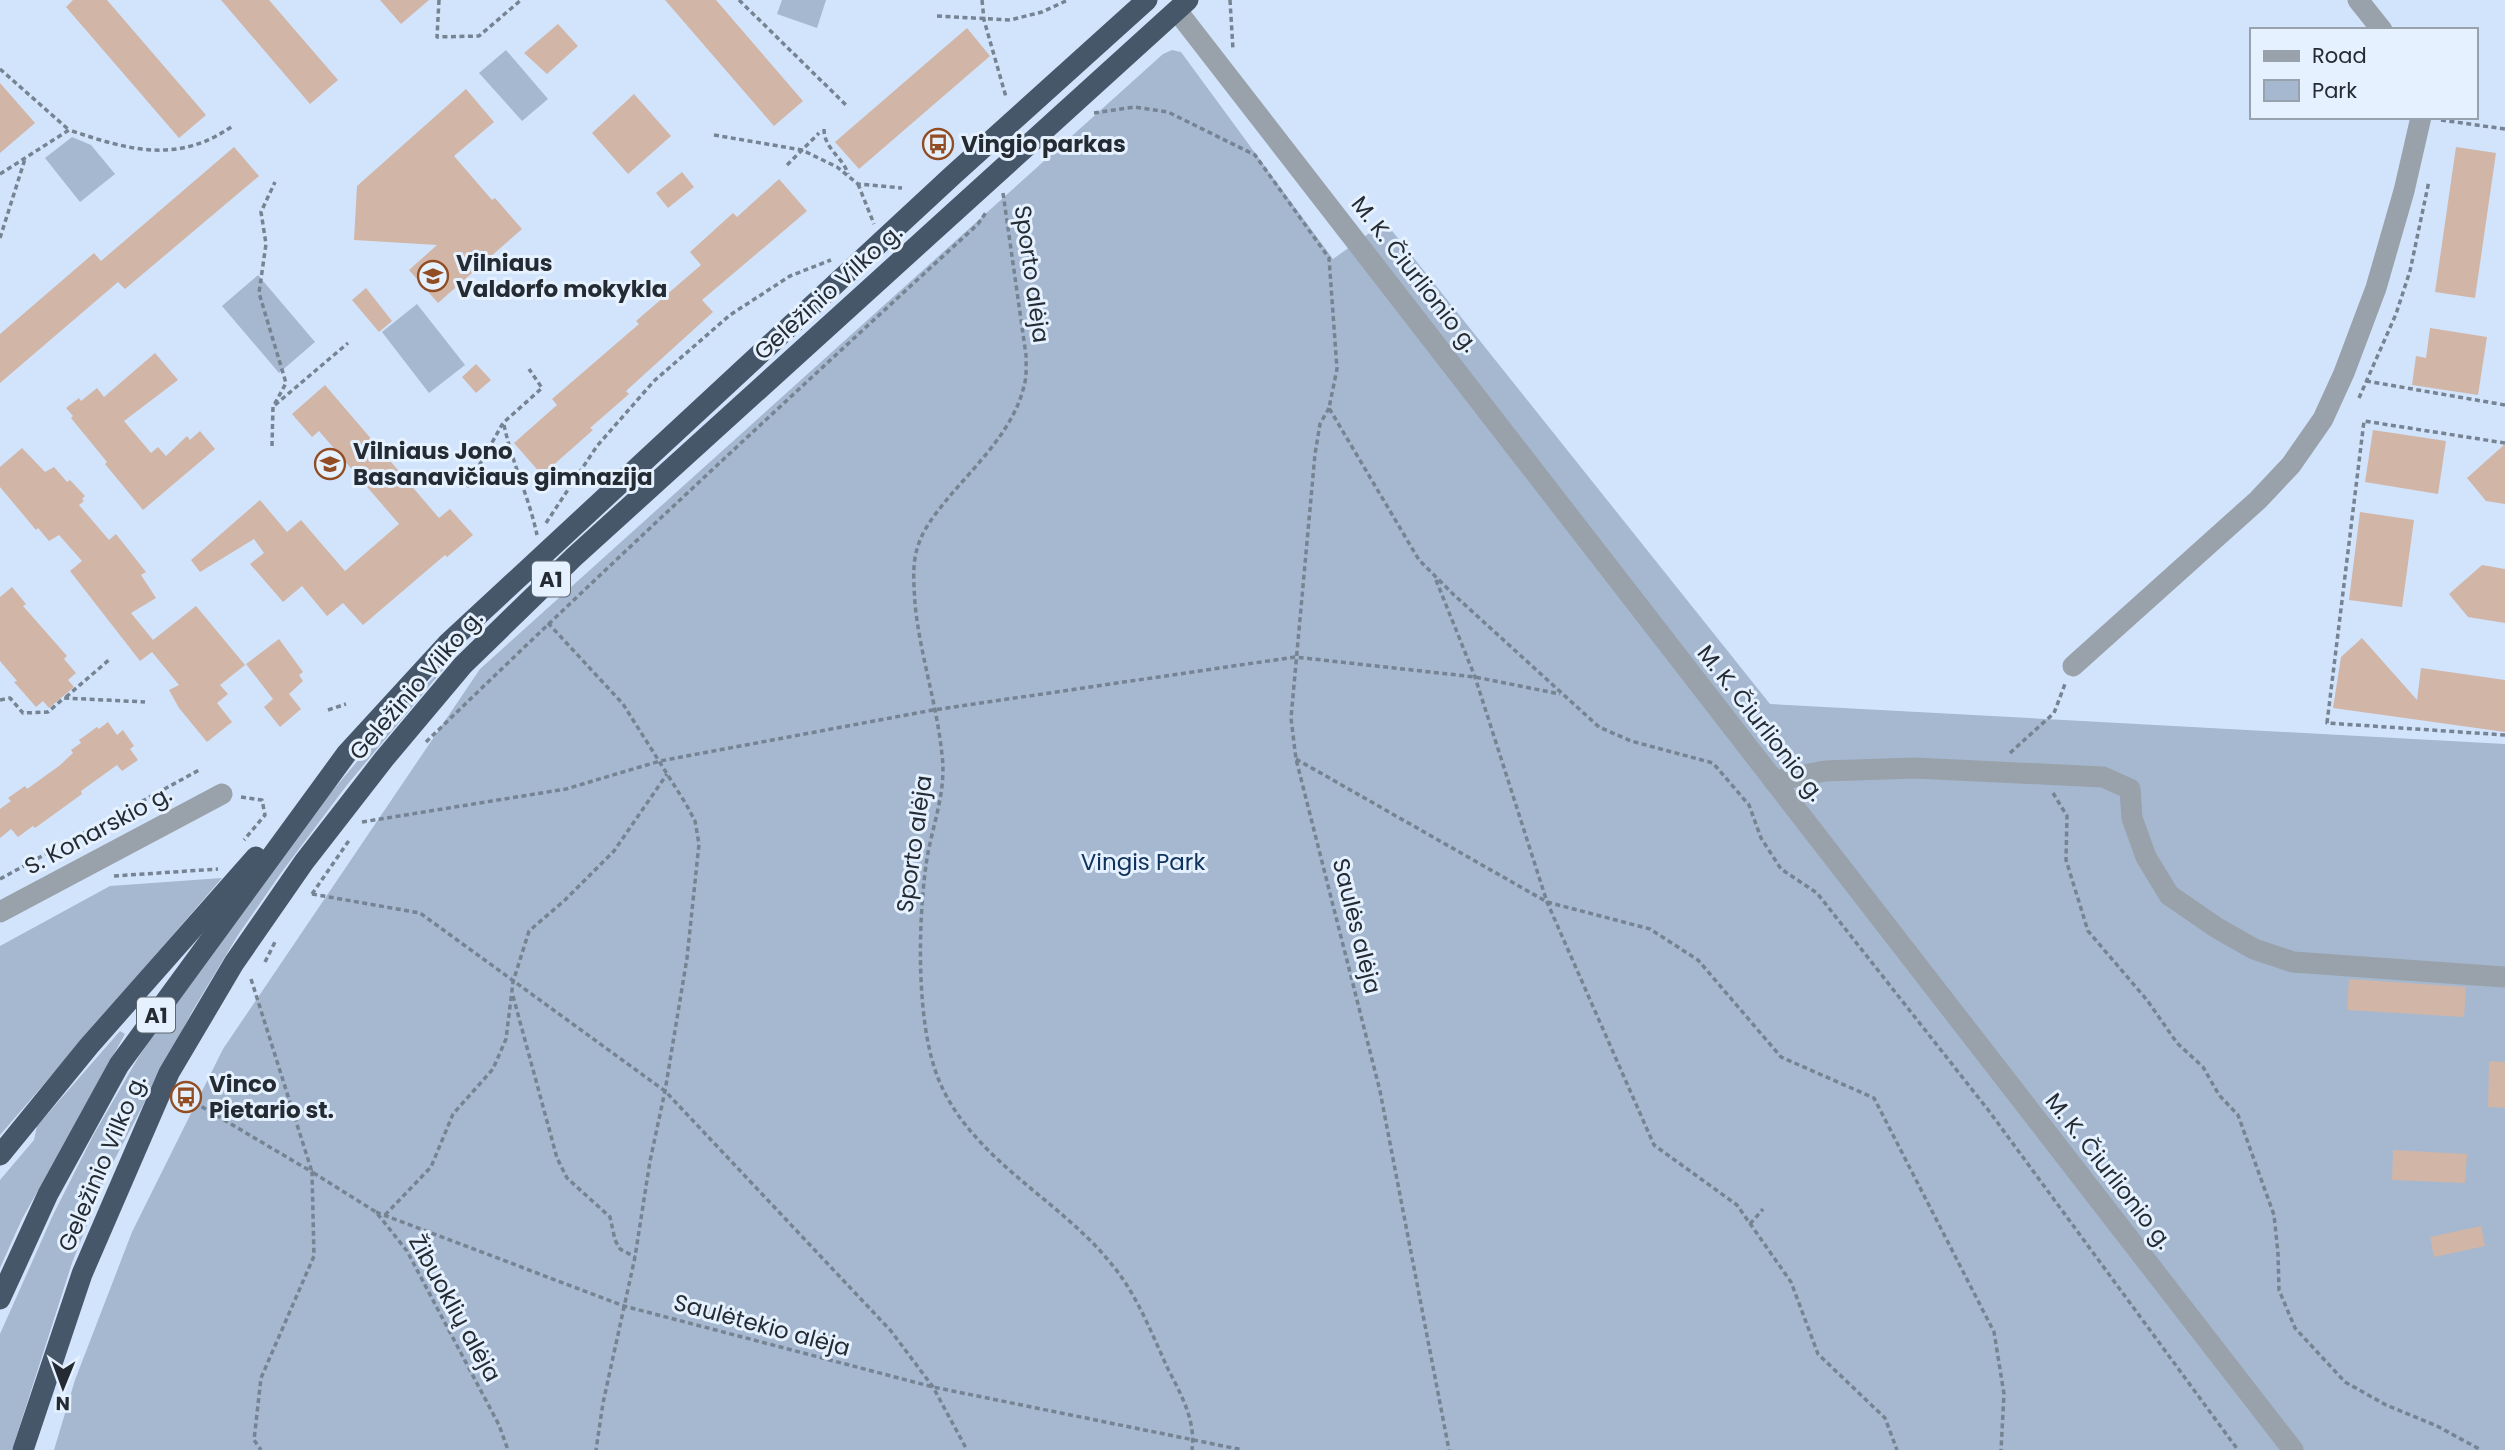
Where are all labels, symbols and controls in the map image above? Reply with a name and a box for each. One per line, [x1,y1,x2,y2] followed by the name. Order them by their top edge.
[2250,28,2477,119] legend
[2312,41,2367,70] text: Road
[2312,76,2357,105] text: Park
[921,127,955,161] bus stop icon: Vingio parkas
[961,128,1126,160] place label: Vingio parkas
[1344,189,1486,359] street label: M. K. Čiurlionio g.
[1007,203,1057,345] street label: Sporto alėja
[747,217,909,367] street label: Geležinio Vilko g.
[456,247,668,305] place label: Vilniaus Valdorfo mokykla
[416,259,450,293] school or university icon: Vilniaus Valdorfo mokykla
[353,435,653,493] place label: Vilniaus Jono Basanavičiaus gimnazija
[313,447,347,481] school or university icon: Vilniaus Jono Basanavičiaus gimnazija
[532,562,570,596] road number: A1
[342,603,490,767] street label: Geležinio Vilko g.
[1690,638,1832,808] street label: M. K. Čiurlionio g.
[889,773,939,915] street label: Sporto alėja
[19,778,177,882] street label: S. Konarskio g.
[1081,846,1205,878] park label: Vingis Park
[1325,855,1389,997] street label: Saulės alėja
[137,998,175,1032] road number: A1
[209,1068,334,1126] place label: Vinco Pietario st.
[50,1070,154,1256] street label: Geležinio Vilko g.
[169,1080,203,1114] bus stop icon: Vinco Pietario st.
[2038,1086,2180,1256] street label: M. K. Čiurlionio g.
[401,1229,509,1387] street label: Žibuoklių alėja
[670,1286,854,1364] street label: Saulėtekio alėja
[28,1352,98,1422] north arrow
[55,1390,70,1417] text: N

